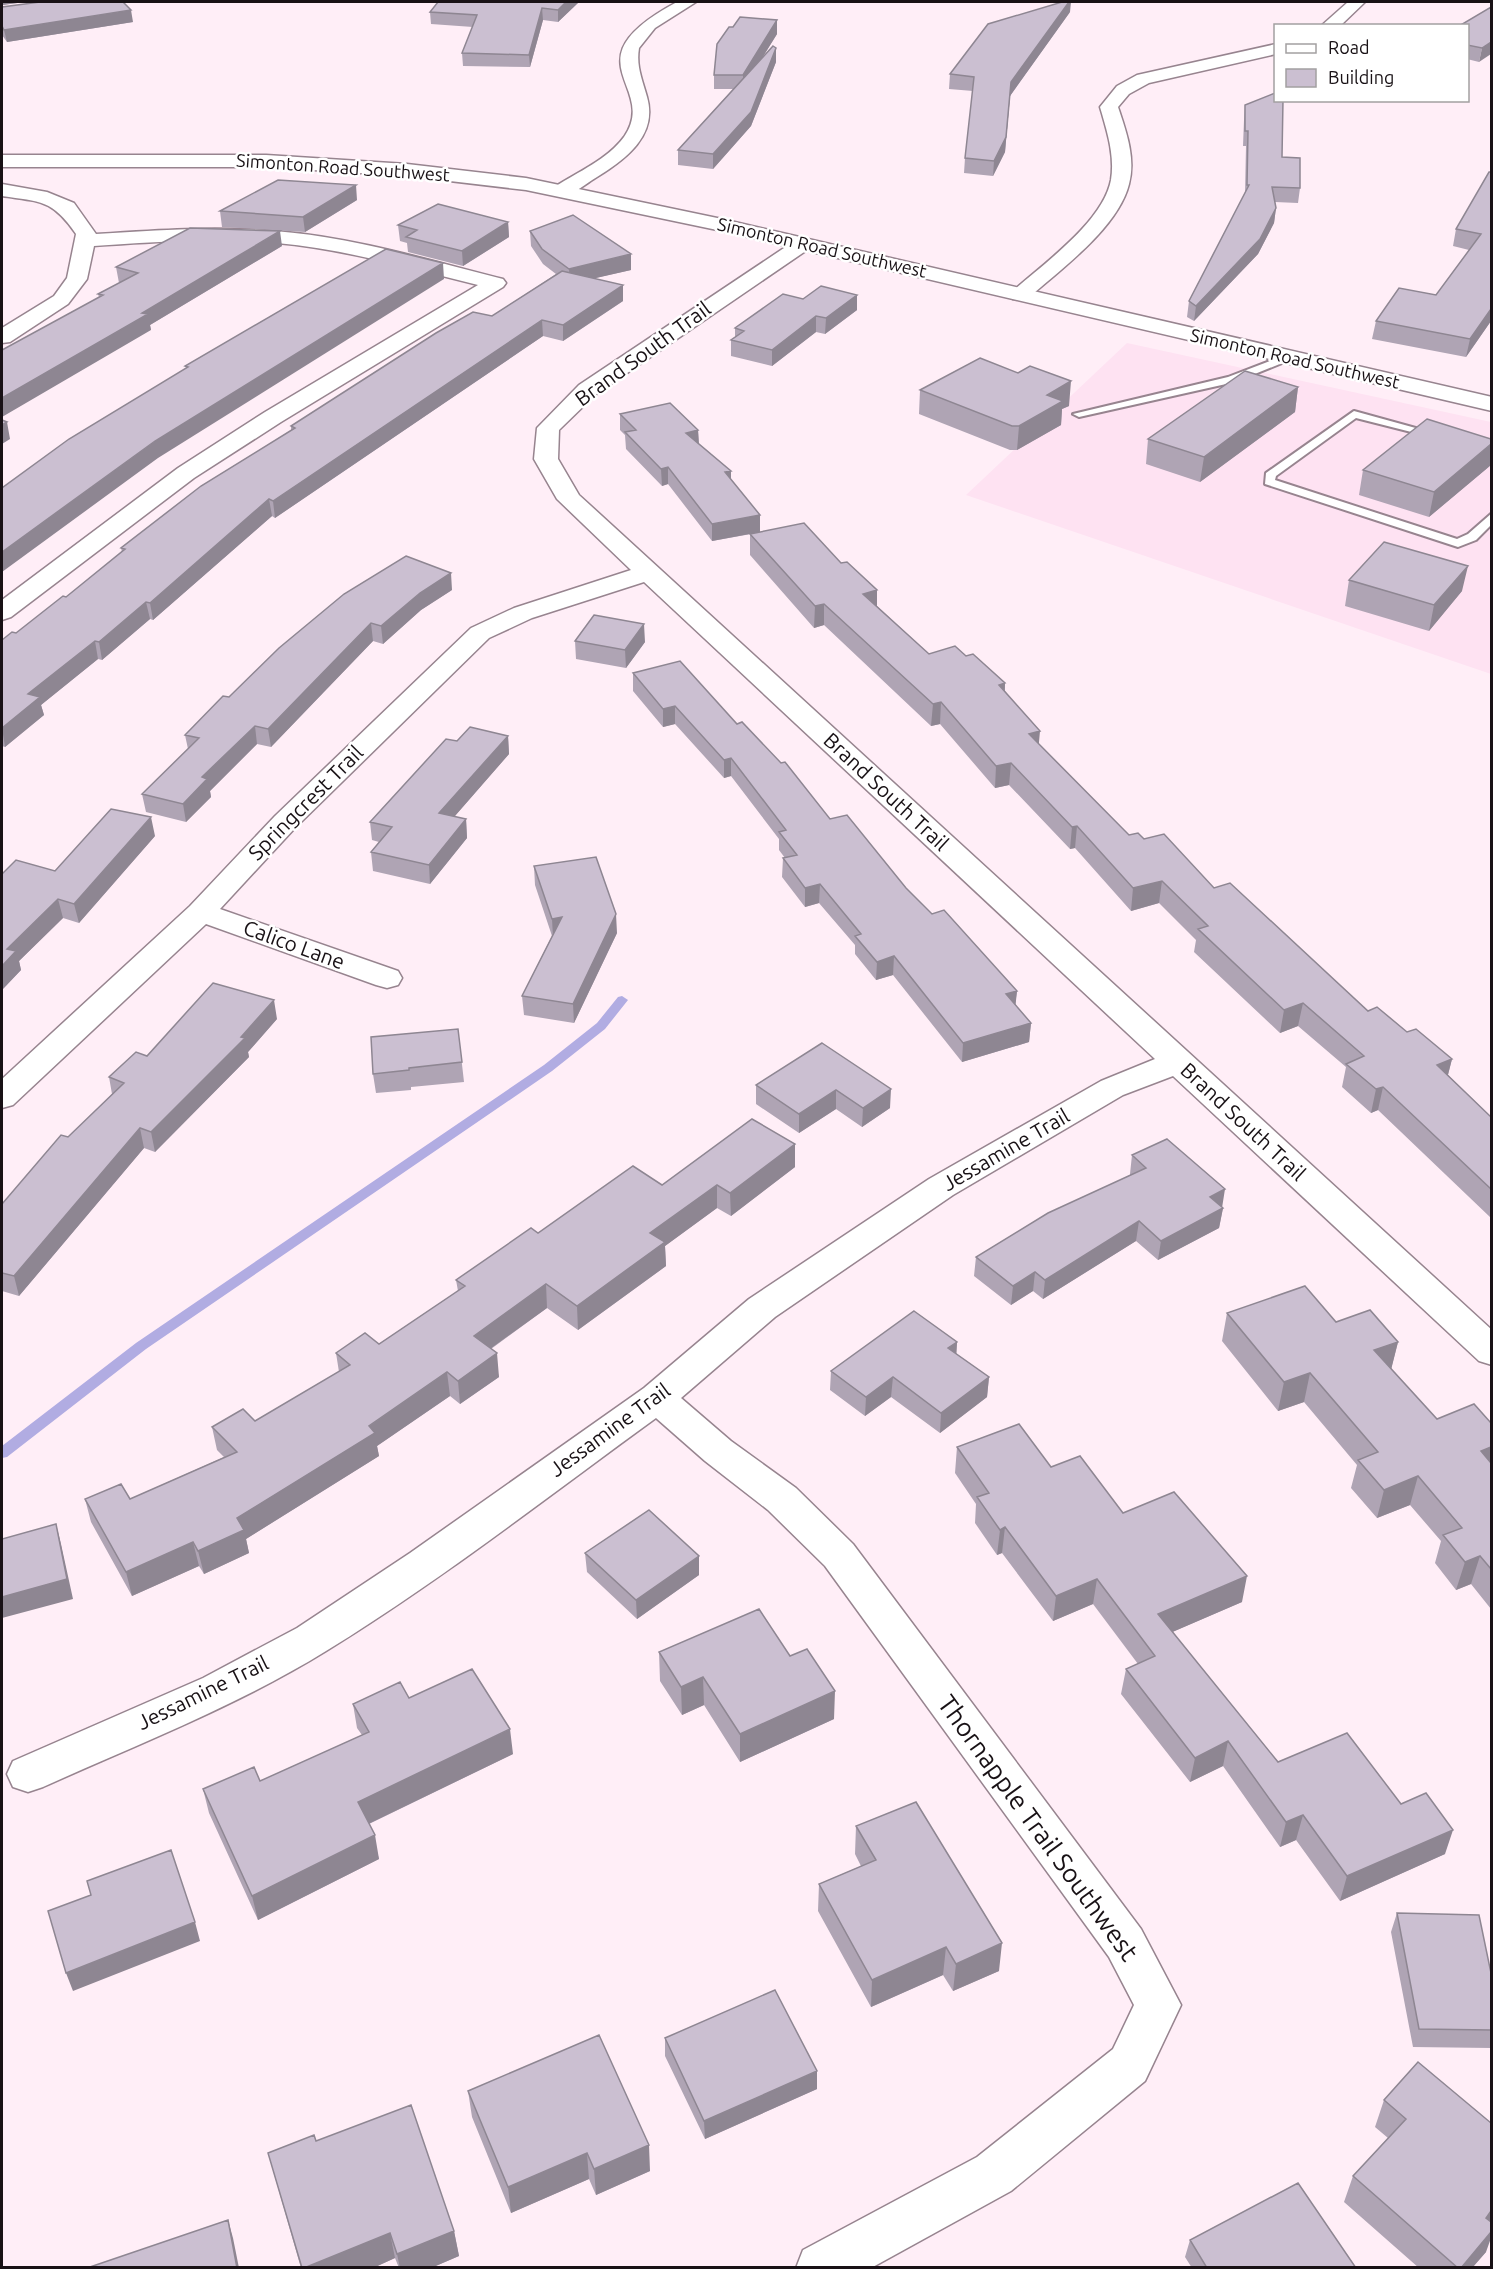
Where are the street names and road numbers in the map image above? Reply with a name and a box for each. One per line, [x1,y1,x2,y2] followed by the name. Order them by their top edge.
[236,150,451,184] street label: Simonton Road Southwest
[716,213,929,281] street label: Simonton Road Southwest
[570,296,715,410] street label: Brand South Trail
[1189,324,1402,392] street label: Simonton Road Southwest
[819,727,954,855] street label: Brand South Trail
[243,740,368,865] street label: Springcrest Trail
[240,915,348,973] street label: Calico Lane
[1176,1057,1311,1185] street label: Brand South Trail
[938,1103,1073,1195] street label: Jessamine Trail
[545,1377,674,1481] street label: Jessamine Trail
[133,1650,272,1734] street label: Jessamine Trail
[932,1689,1144,1966] street label: Thornapple Trail Southwest

